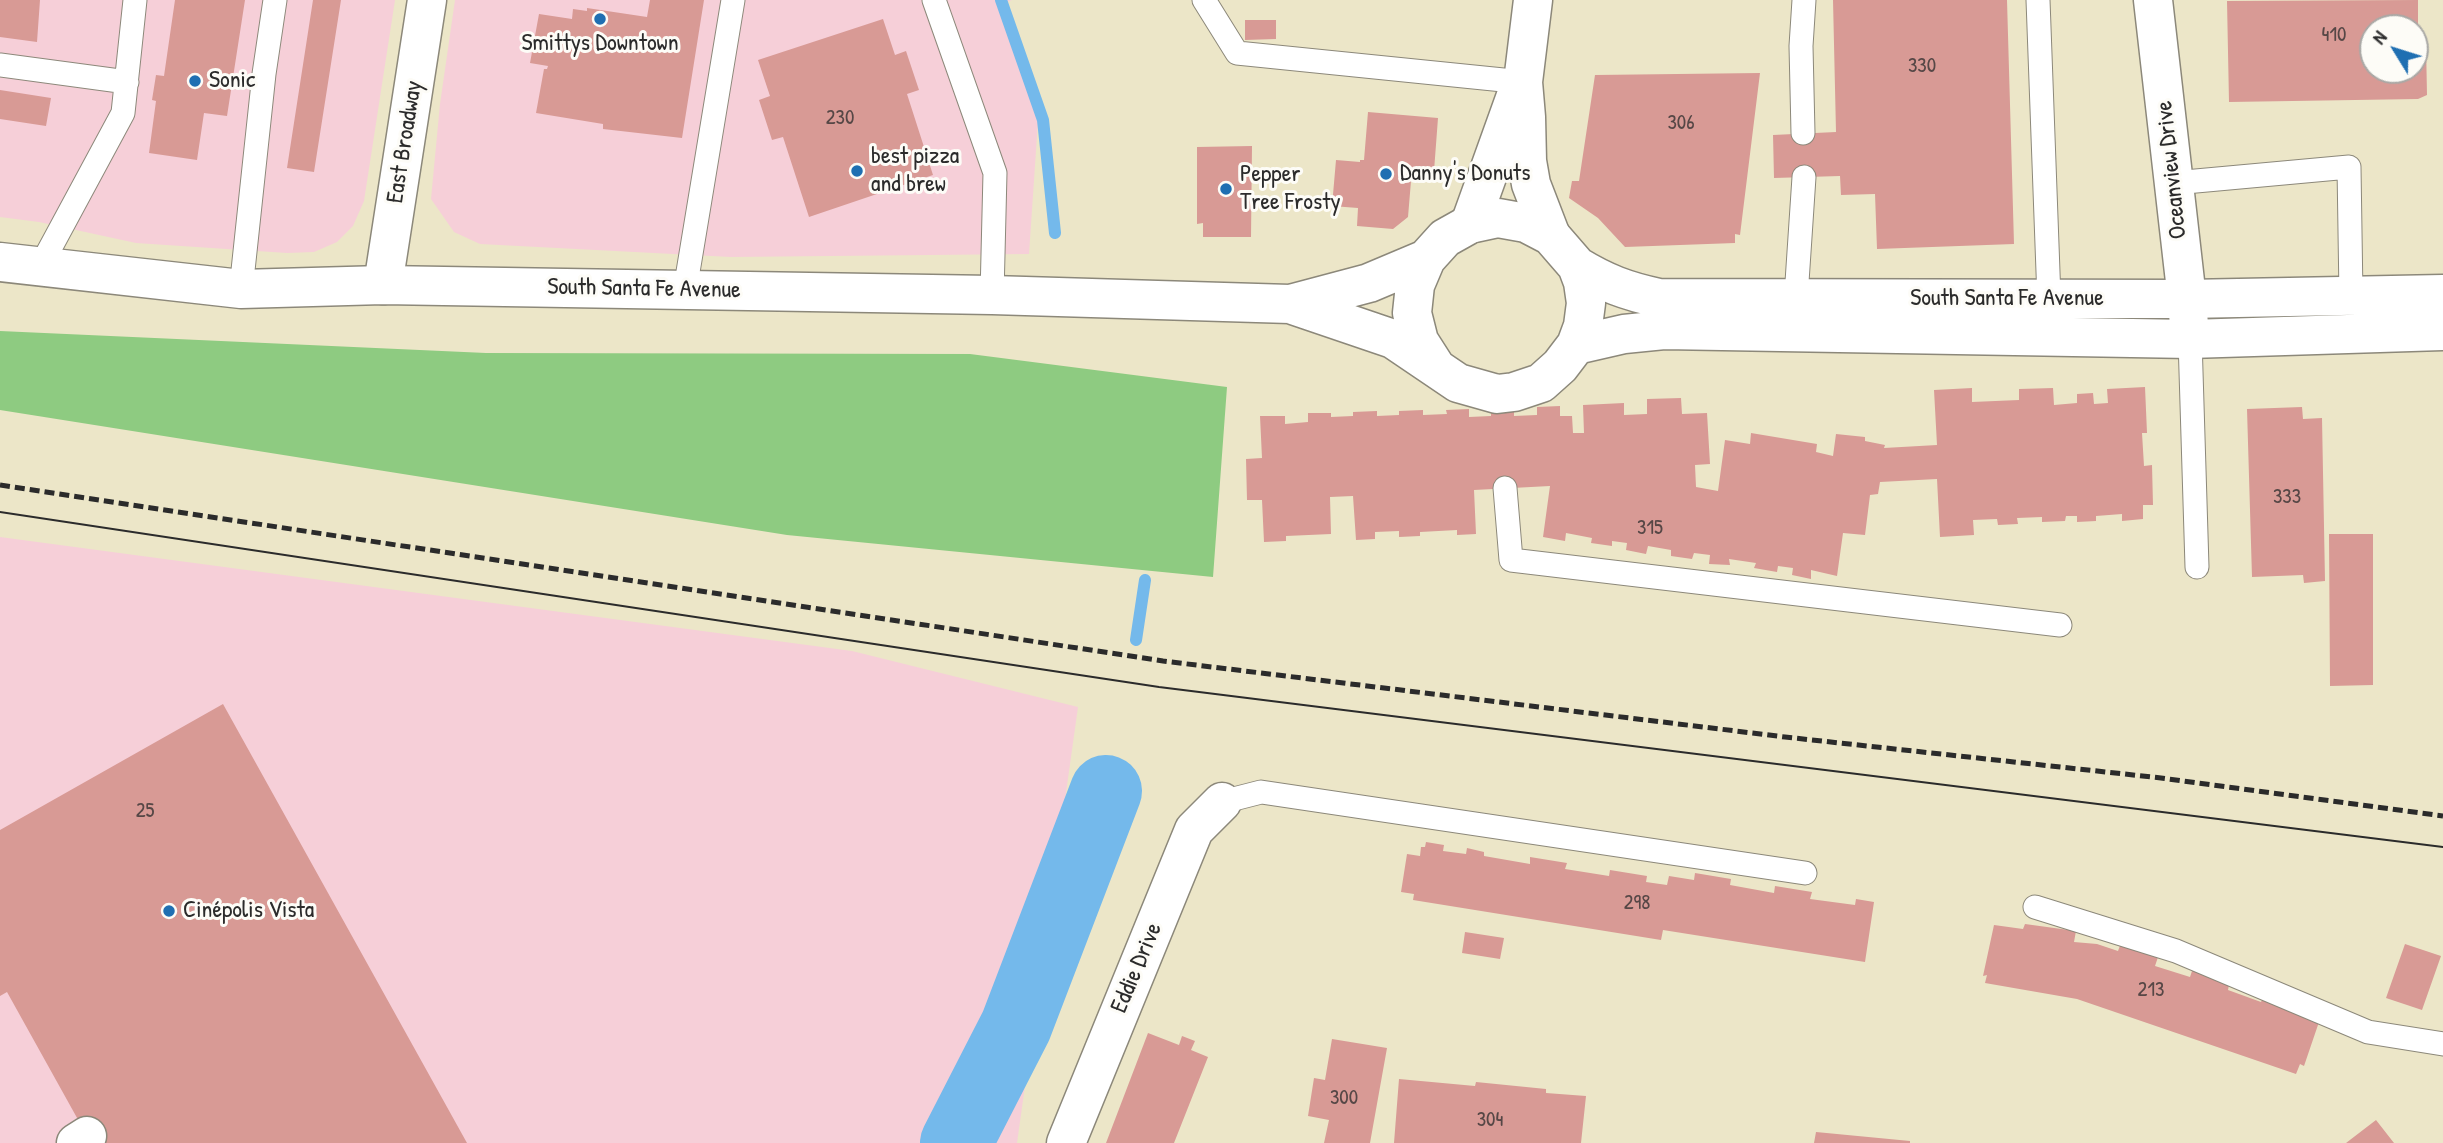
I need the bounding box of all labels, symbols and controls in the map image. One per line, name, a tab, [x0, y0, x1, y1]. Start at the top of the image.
marker: Smittys Downtown	[592, 11, 608, 27]
north arrow	[2359, 14, 2429, 84]
house number: 410	[2322, 22, 2346, 48]
text: N	[2366, 25, 2392, 49]
place label: Smittys Downtown	[521, 30, 679, 58]
house number: 330	[1908, 53, 1936, 79]
place label: Sonic	[209, 67, 255, 95]
marker: Sonic	[187, 73, 203, 89]
street label: East Broadway	[381, 79, 429, 205]
street label: Oceanview Drive	[2150, 99, 2194, 241]
house number: 230	[826, 105, 854, 131]
house number: 306	[1667, 110, 1695, 136]
place label: best pizza and brew	[871, 143, 959, 199]
place label: Danny's Donuts	[1400, 160, 1530, 188]
place label: Pepper Tree Frosty	[1240, 161, 1341, 217]
marker: best pizza and brew	[849, 163, 865, 179]
marker: Danny's Donuts	[1378, 166, 1394, 182]
marker: Pepper Tree Frosty	[1218, 181, 1234, 197]
street label: South Santa Fe Avenue	[547, 273, 741, 305]
street label: South Santa Fe Avenue	[1910, 285, 2104, 313]
house number: 333	[2273, 484, 2301, 510]
house number: 315	[1637, 515, 1663, 541]
house number: 25	[136, 798, 154, 824]
house number: 298	[1624, 890, 1650, 916]
place label: Cinépolis Vista	[183, 897, 314, 925]
marker: Cinépolis Vista	[161, 903, 177, 919]
street label: Eddie Drive	[1105, 919, 1169, 1017]
house number: 213	[2138, 977, 2164, 1003]
house number: 300	[1330, 1085, 1358, 1111]
house number: 304	[1477, 1107, 1503, 1133]

